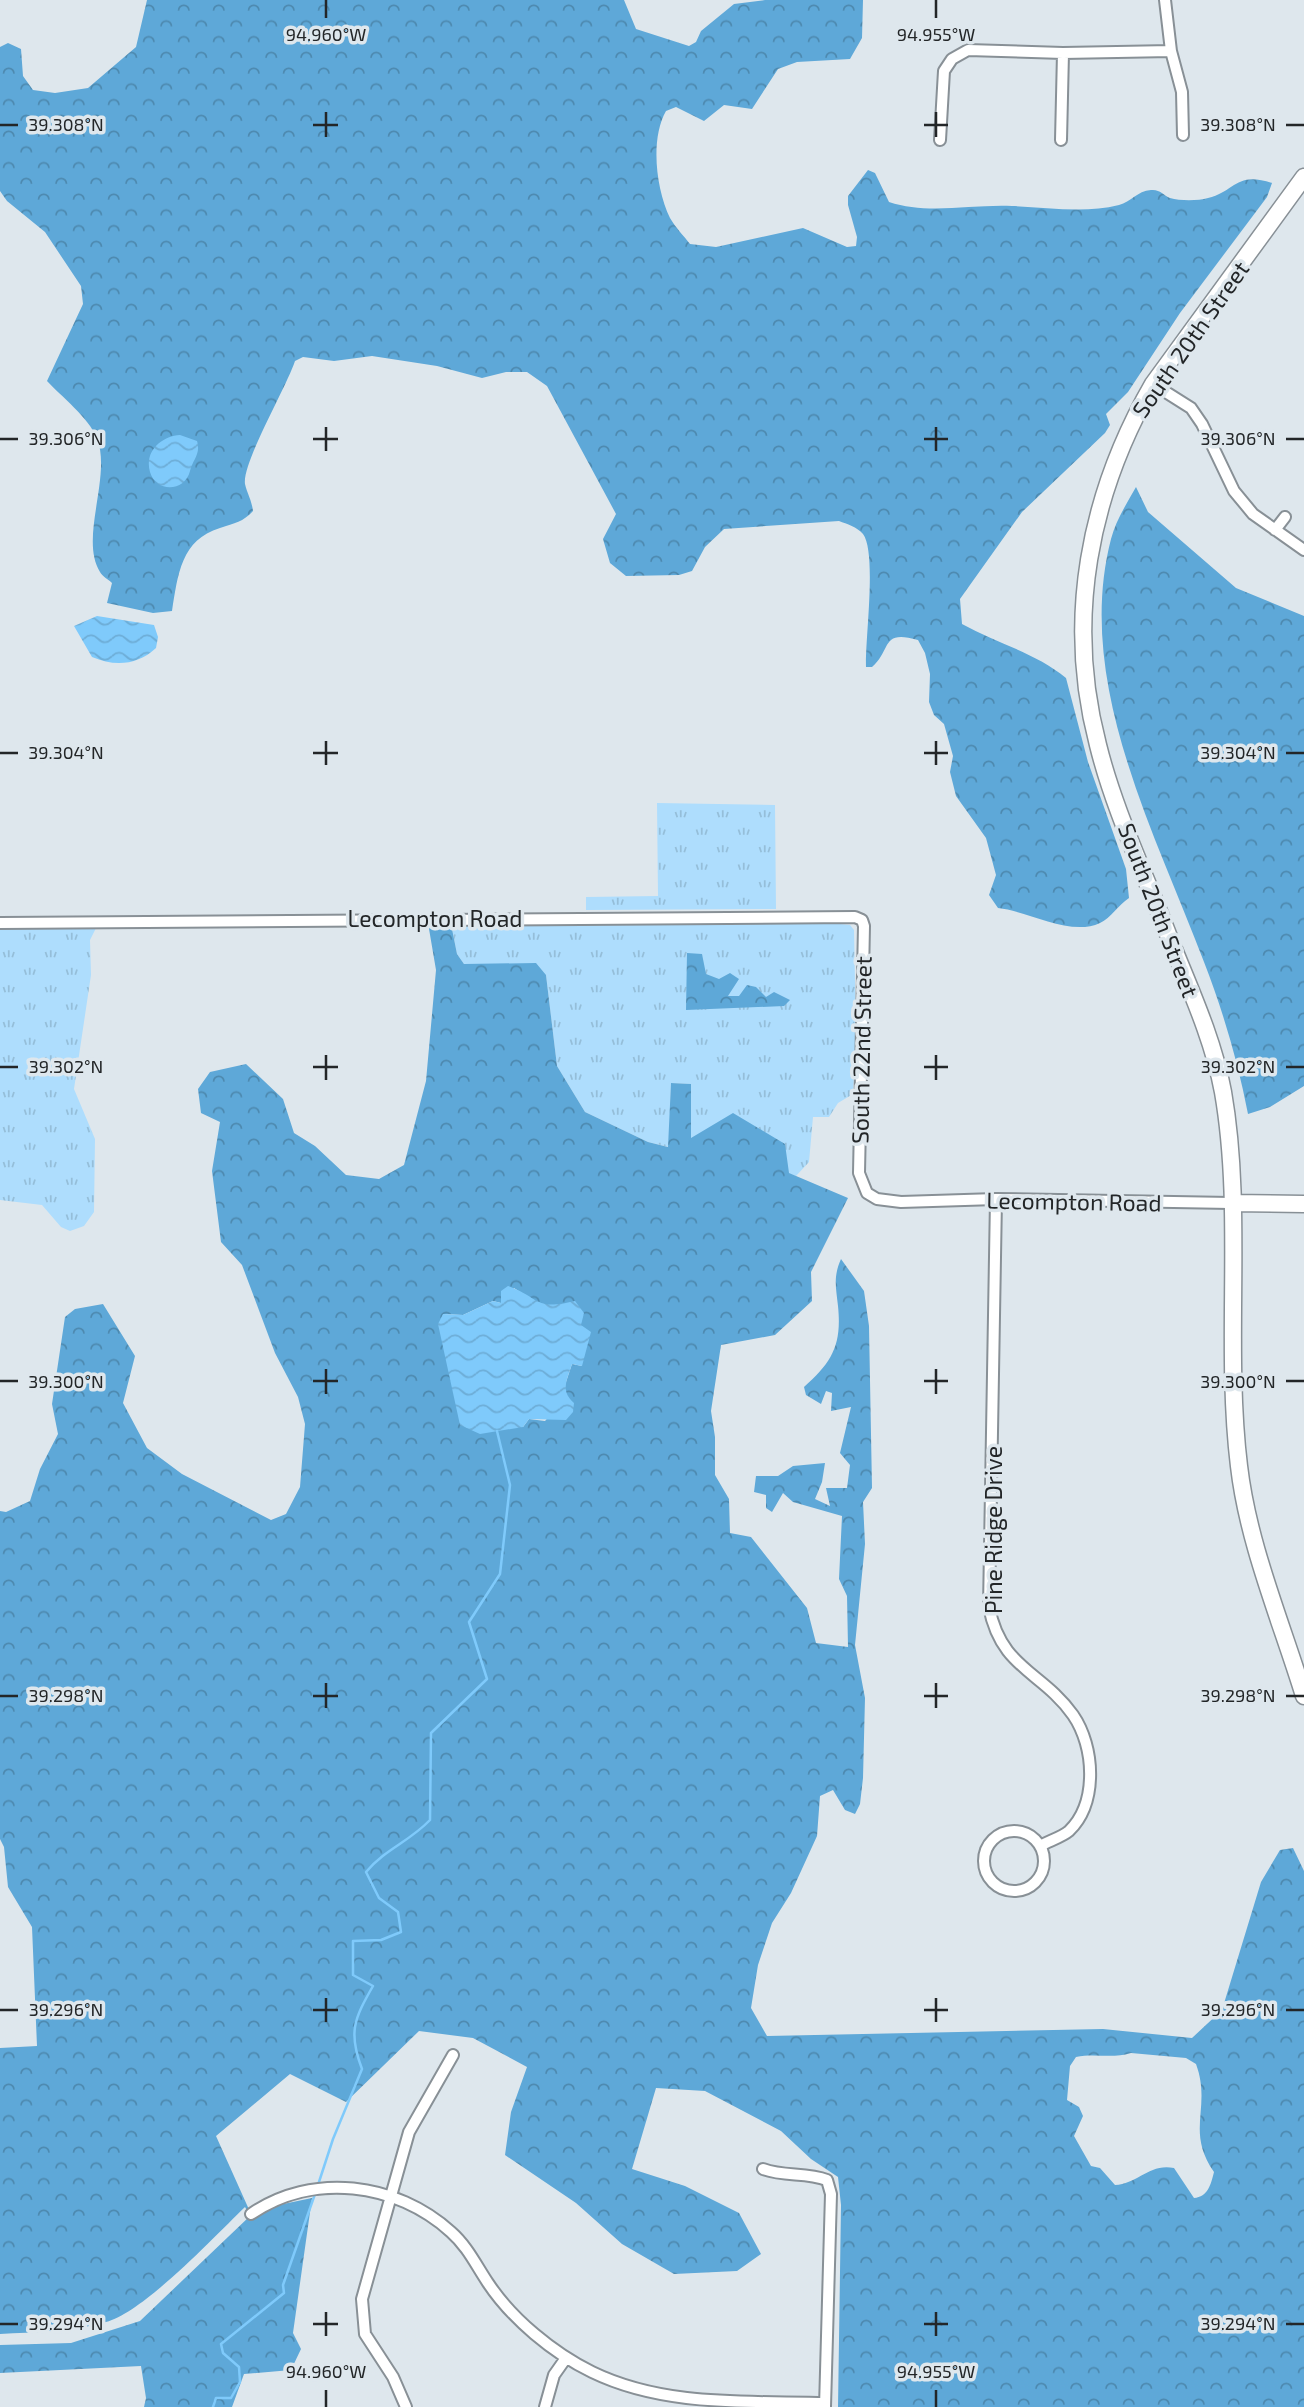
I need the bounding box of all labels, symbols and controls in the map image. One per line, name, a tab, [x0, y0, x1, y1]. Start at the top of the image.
text: 94.960°W	[286, 23, 366, 45]
text: 94.955°W	[897, 23, 975, 45]
text: 39.308°N	[28, 113, 104, 135]
text: 39.308°N	[1200, 113, 1276, 135]
street label: South 20th Street	[1126, 255, 1254, 423]
text: 39.306°N	[29, 427, 103, 449]
text: 39.306°N	[1201, 427, 1275, 449]
text: 39.304°N	[28, 741, 104, 763]
text: 39.304°N	[1200, 741, 1276, 763]
street label: South 20th Street	[1113, 819, 1205, 1001]
street label: Lecompton Road	[347, 904, 523, 932]
street label: South 22nd Street	[845, 956, 877, 1144]
text: 39.302°N	[29, 1055, 103, 1077]
text: 39.302°N	[1201, 1055, 1275, 1077]
street label: Lecompton Road	[986, 1185, 1162, 1217]
text: 39.300°N	[28, 1370, 104, 1392]
text: 39.300°N	[1200, 1370, 1276, 1392]
street label: Pine Ridge Drive	[979, 1446, 1007, 1614]
text: 39.298°N	[29, 1684, 104, 1706]
text: 39.298°N	[1201, 1684, 1276, 1706]
text: 39.296°N	[29, 1998, 103, 2020]
text: 39.296°N	[1201, 1998, 1275, 2020]
text: 39.294°N	[28, 2312, 104, 2334]
text: 39.294°N	[1200, 2312, 1276, 2334]
text: 94.960°W	[286, 2360, 366, 2382]
text: 94.955°W	[897, 2360, 975, 2382]

